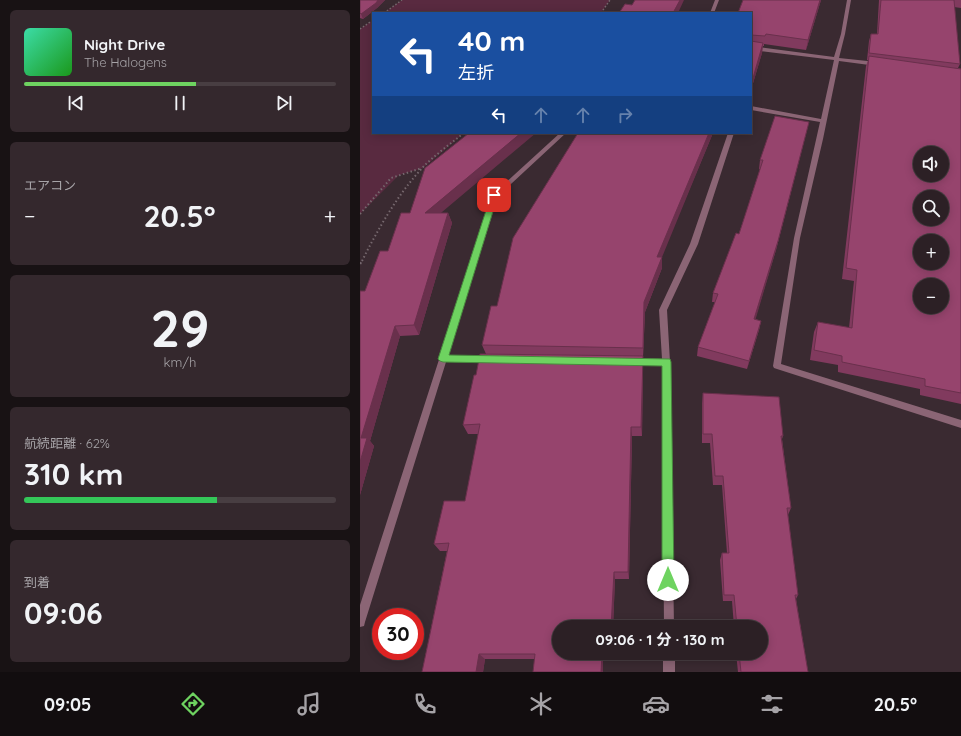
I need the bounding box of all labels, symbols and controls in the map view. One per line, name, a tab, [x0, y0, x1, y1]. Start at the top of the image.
text: 40 m	[458, 23, 525, 58]
icon: left	[392, 28, 444, 80]
text: Night Drive	[84, 35, 165, 54]
text: The Halogens	[84, 54, 167, 70]
text: 左折	[458, 61, 494, 84]
icon: previous	[65, 92, 87, 114]
icon: pause	[169, 92, 191, 114]
icon: next	[273, 92, 295, 114]
icon: left	[488, 104, 510, 126]
icon: ahead	[530, 104, 552, 126]
icon: ahead	[572, 104, 594, 126]
icon: right	[614, 104, 636, 126]
map controls	[913, 146, 949, 314]
button: sound	[913, 146, 949, 182]
text: エアコン	[24, 177, 76, 193]
pin	[477, 178, 511, 212]
icon: arrive	[483, 184, 505, 206]
button: search	[913, 190, 949, 226]
text: 20.5°	[144, 197, 216, 235]
text: −	[24, 202, 35, 230]
text: +	[324, 202, 336, 230]
button: +	[913, 234, 949, 270]
button: −	[913, 278, 949, 314]
text: 29	[150, 295, 210, 360]
text: km/h	[164, 354, 196, 370]
text: 航続距離 · 62%	[24, 435, 110, 451]
text: 310 km	[24, 455, 123, 493]
position arrow	[647, 559, 689, 601]
text: 到着	[24, 574, 50, 590]
text: 09:06	[24, 594, 103, 632]
speed limit sign: 30	[372, 608, 424, 660]
text: 09:06 · 1 分 · 130 m	[596, 630, 724, 649]
icon: directions	[179, 690, 207, 718]
icon: music	[295, 690, 323, 718]
icon: phone	[411, 690, 439, 718]
icon: climate	[527, 690, 555, 718]
icon: car	[642, 690, 670, 718]
icon: filters	[758, 690, 786, 718]
text: 09:05	[44, 693, 92, 716]
text: 20.5°	[874, 693, 917, 716]

